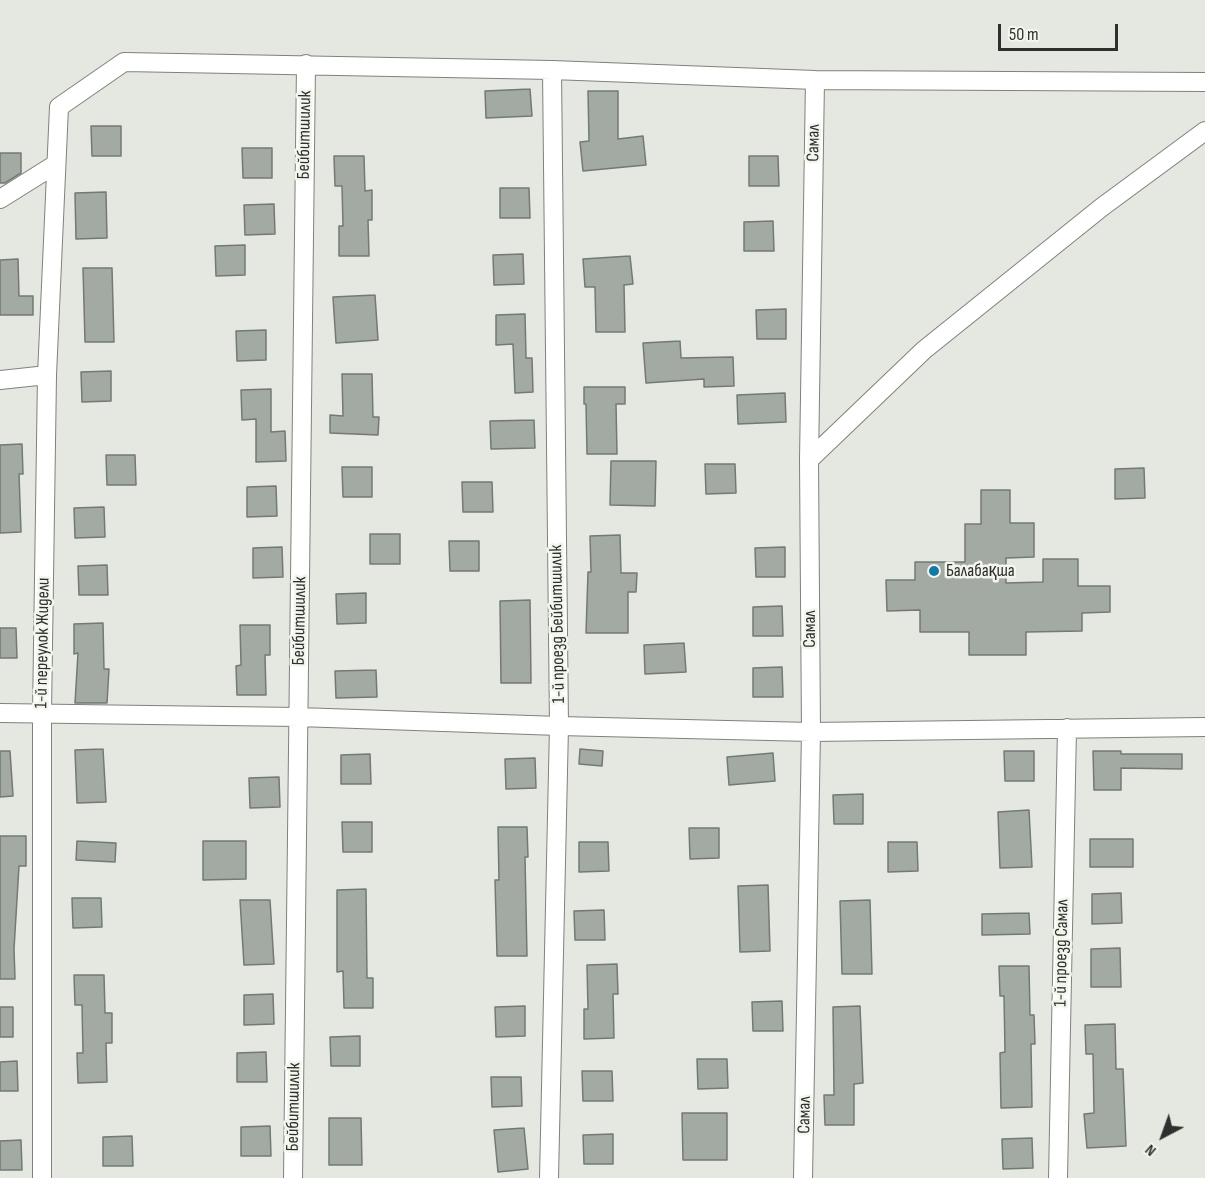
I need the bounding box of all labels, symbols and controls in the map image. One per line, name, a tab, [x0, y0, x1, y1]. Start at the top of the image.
scale bar	[1001, 12, 1121, 50]
text: 50 m	[1009, 24, 1039, 45]
street label: Бейбитшилик	[293, 90, 317, 180]
street label: Самал	[803, 124, 825, 162]
street label: 1-й проезд Бейбитшилик	[546, 544, 570, 704]
place label: Балабақша	[946, 560, 1015, 582]
marker: Балабақша	[927, 564, 941, 578]
street label: Бейбитшилик	[288, 576, 312, 666]
street label: 1-й переулок Жидели	[31, 577, 55, 709]
street label: Самал	[799, 610, 821, 648]
street label: 1-й проезд Самал	[1050, 899, 1074, 1007]
street label: Бейбитшилик	[282, 1062, 306, 1152]
street label: Самал	[794, 1096, 816, 1134]
north arrow	[1133, 1106, 1193, 1166]
text: N	[1141, 1140, 1160, 1160]

